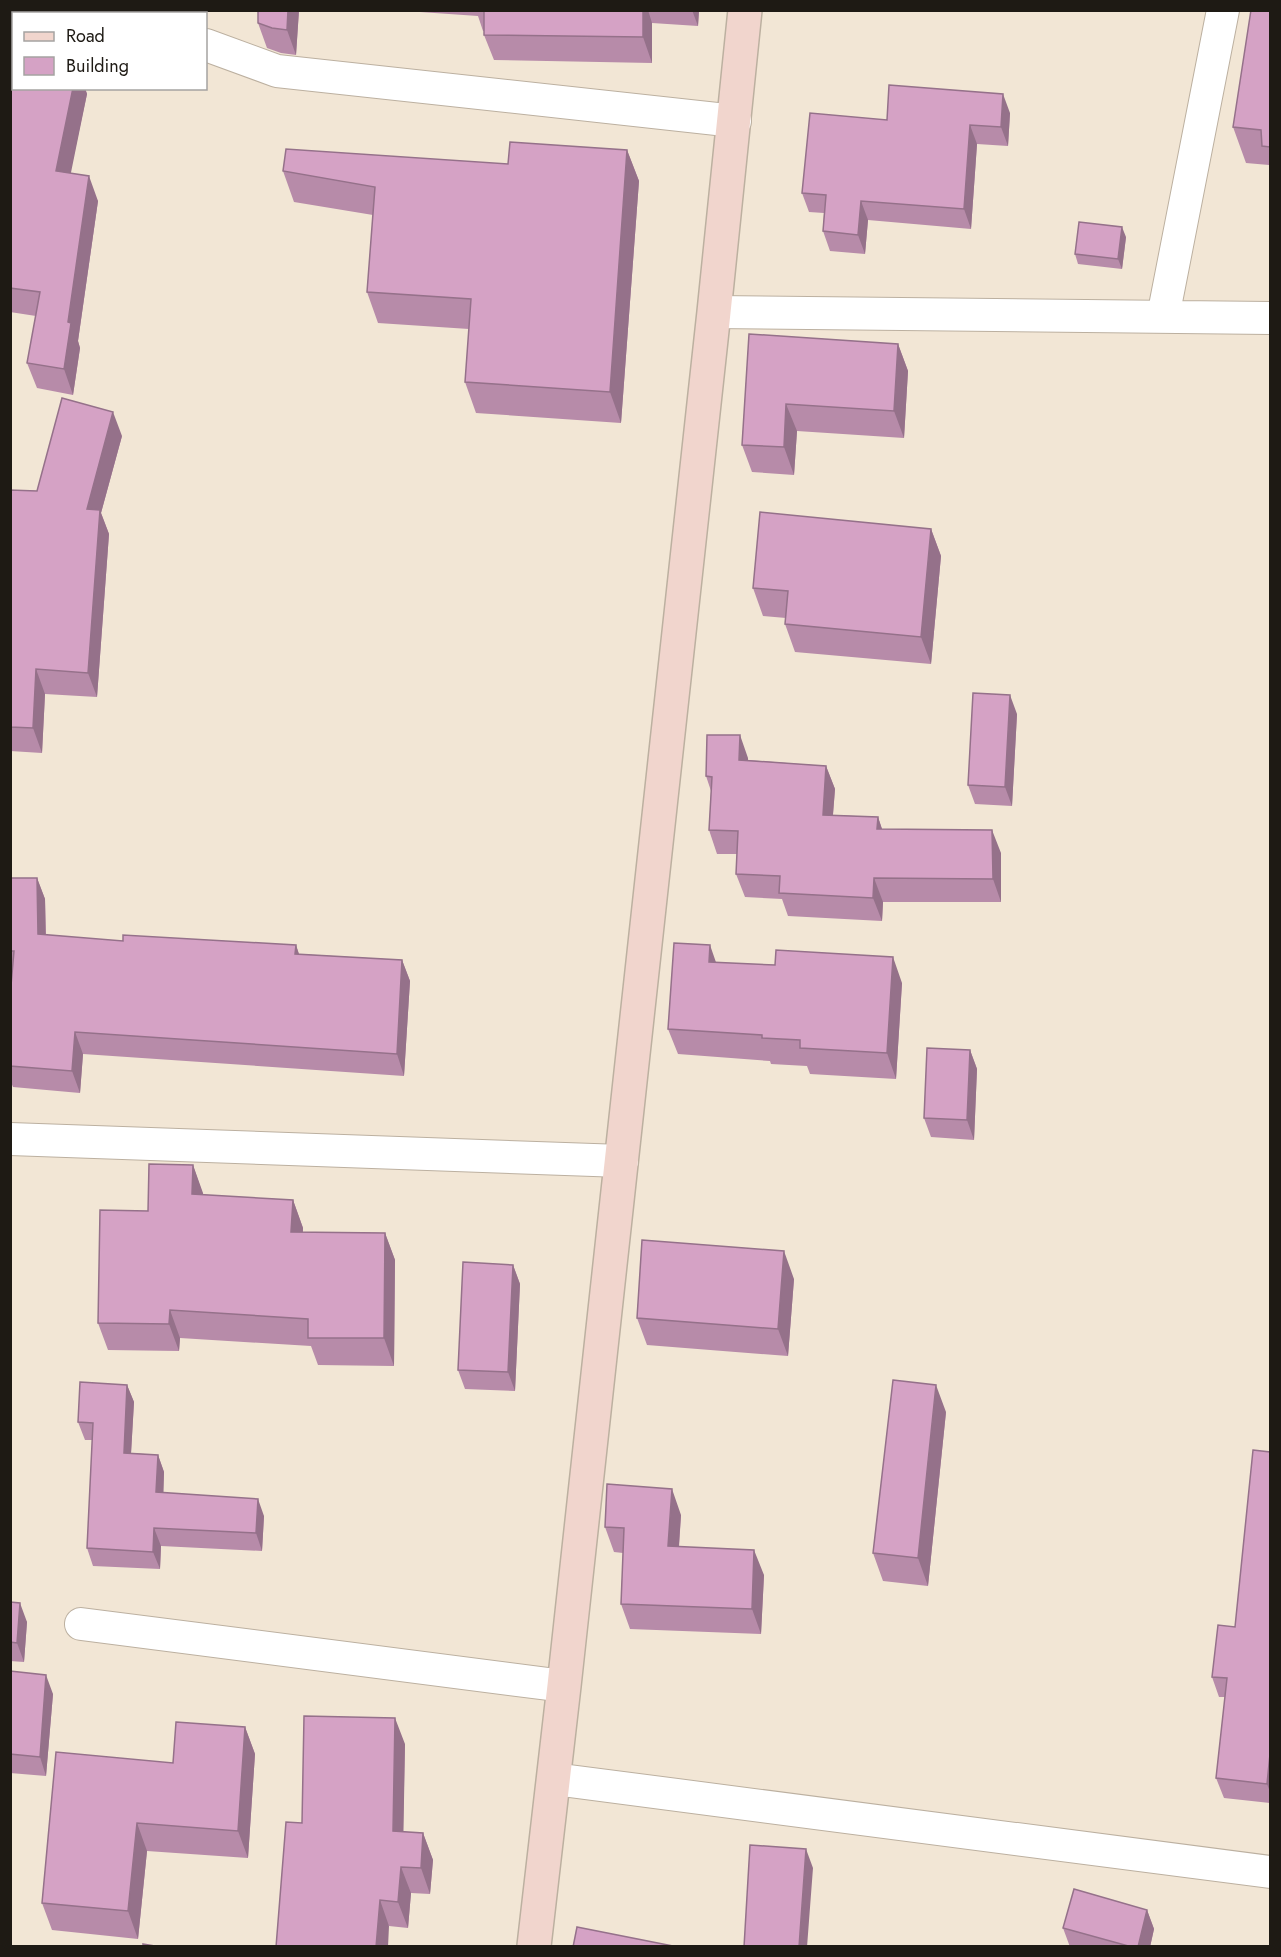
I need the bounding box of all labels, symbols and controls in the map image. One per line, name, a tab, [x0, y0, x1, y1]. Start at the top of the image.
legend	[12, 12, 207, 90]
text: Road	[66, 23, 105, 49]
text: Building	[66, 53, 129, 79]

